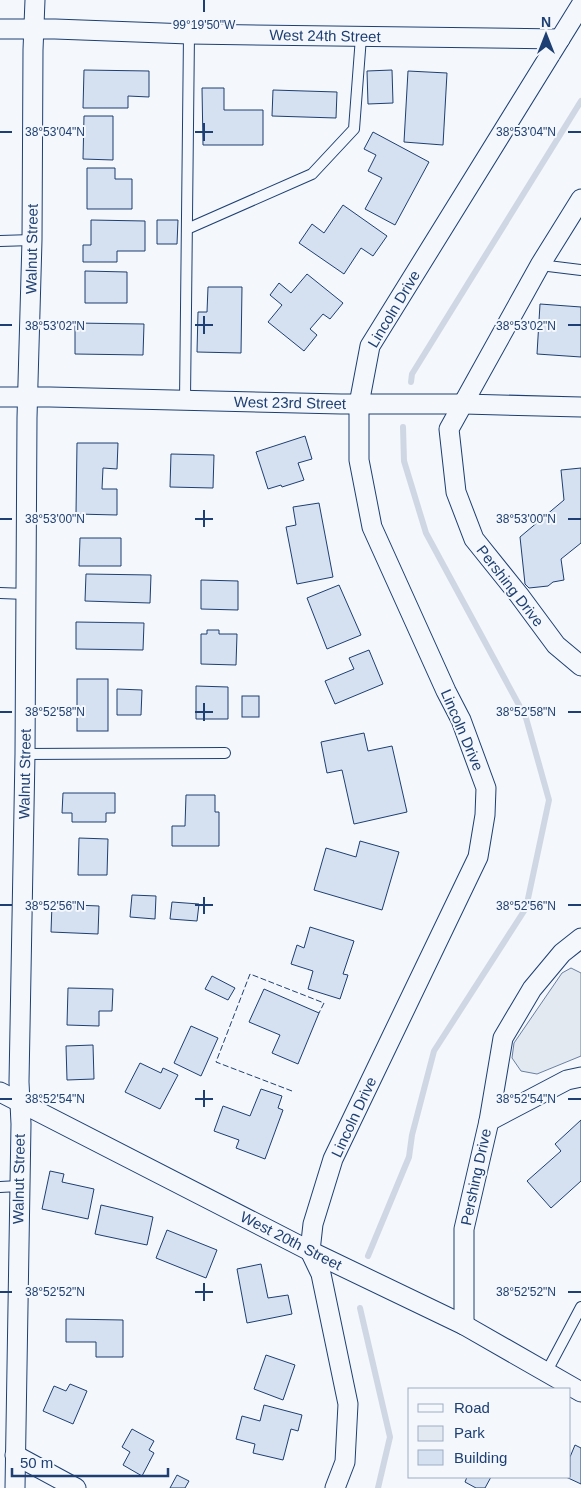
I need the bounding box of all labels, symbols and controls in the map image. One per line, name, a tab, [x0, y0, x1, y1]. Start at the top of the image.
north arrow	[521, 10, 571, 60]
text: N	[541, 14, 551, 30]
text: 99°19'50"W	[173, 18, 236, 32]
street label: West 24th Street	[269, 26, 382, 45]
text: 38°53'04"N	[25, 125, 85, 139]
text: 38°53'04"N	[496, 125, 556, 139]
street label: Walnut Street	[22, 203, 41, 294]
street label: Lincoln Drive	[364, 267, 423, 350]
text: 38°53'02"N	[25, 319, 85, 333]
text: 38°53'02"N	[496, 319, 556, 333]
street label: West 23rd Street	[234, 393, 347, 412]
text: 38°53'00"N	[25, 512, 85, 526]
text: 38°53'00"N	[496, 512, 556, 526]
street label: Pershing Drive	[473, 542, 547, 630]
street label: Lincoln Drive	[438, 687, 487, 773]
text: 38°52'58"N	[25, 705, 85, 719]
text: 38°52'58"N	[496, 705, 556, 719]
street label: Walnut Street	[15, 728, 34, 819]
text: 38°52'56"N	[25, 899, 85, 913]
text: 38°52'56"N	[496, 899, 556, 913]
street label: Lincoln Drive	[328, 1074, 380, 1160]
text: 38°52'54"N	[25, 1092, 85, 1106]
text: 38°52'54"N	[496, 1092, 556, 1106]
street label: Pershing Drive	[457, 1127, 494, 1227]
street label: Walnut Street	[9, 1133, 28, 1224]
street label: West 20th Street	[238, 1208, 345, 1274]
text: 38°52'52"N	[25, 1285, 85, 1299]
text: 38°52'52"N	[496, 1285, 556, 1299]
legend	[408, 1388, 571, 1478]
text: Road	[454, 1399, 490, 1416]
text: Park	[454, 1424, 485, 1441]
scale bar	[12, 1446, 169, 1478]
text: Building	[454, 1449, 507, 1466]
text: 50 m	[20, 1454, 53, 1471]

